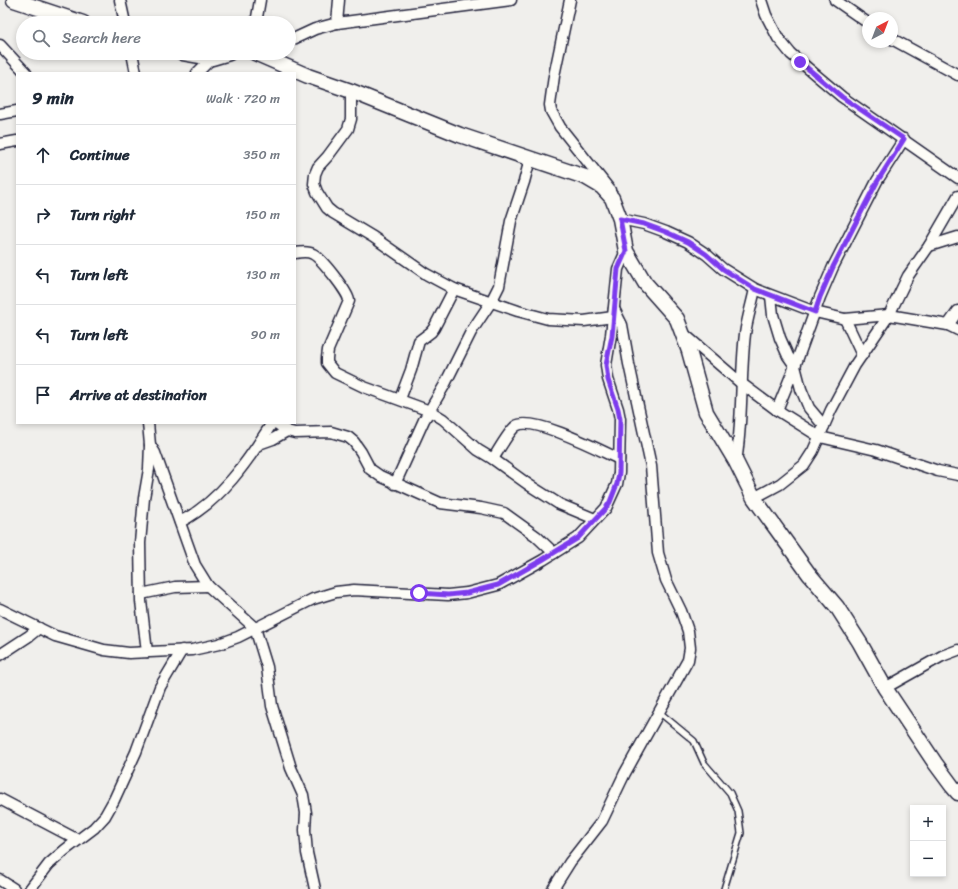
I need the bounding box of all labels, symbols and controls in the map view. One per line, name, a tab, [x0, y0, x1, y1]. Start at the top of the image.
north arrow	[862, 12, 898, 48]
search box	[16, 16, 296, 60]
text: Search here	[62, 25, 141, 51]
icon: search	[30, 27, 52, 49]
route end	[791, 53, 809, 71]
text: 9 min	[32, 83, 74, 113]
text: Walk · 720 m	[206, 87, 280, 110]
text: Continue	[70, 142, 130, 168]
text: 350 m	[243, 143, 280, 166]
icon: ahead	[32, 144, 54, 166]
text: Turn right	[70, 202, 135, 228]
text: 150 m	[245, 203, 280, 226]
icon: right	[32, 204, 54, 226]
text: Turn left	[70, 262, 128, 288]
text: 130 m	[246, 263, 280, 286]
icon: left	[32, 264, 54, 286]
text: Turn left	[70, 322, 128, 348]
text: 90 m	[250, 323, 280, 346]
icon: left	[32, 324, 54, 346]
text: Arrive at destination	[70, 382, 207, 408]
icon: arrive	[32, 384, 54, 406]
route start	[410, 584, 428, 602]
map controls	[910, 805, 946, 877]
button: +	[910, 805, 946, 841]
button: −	[910, 841, 946, 877]

